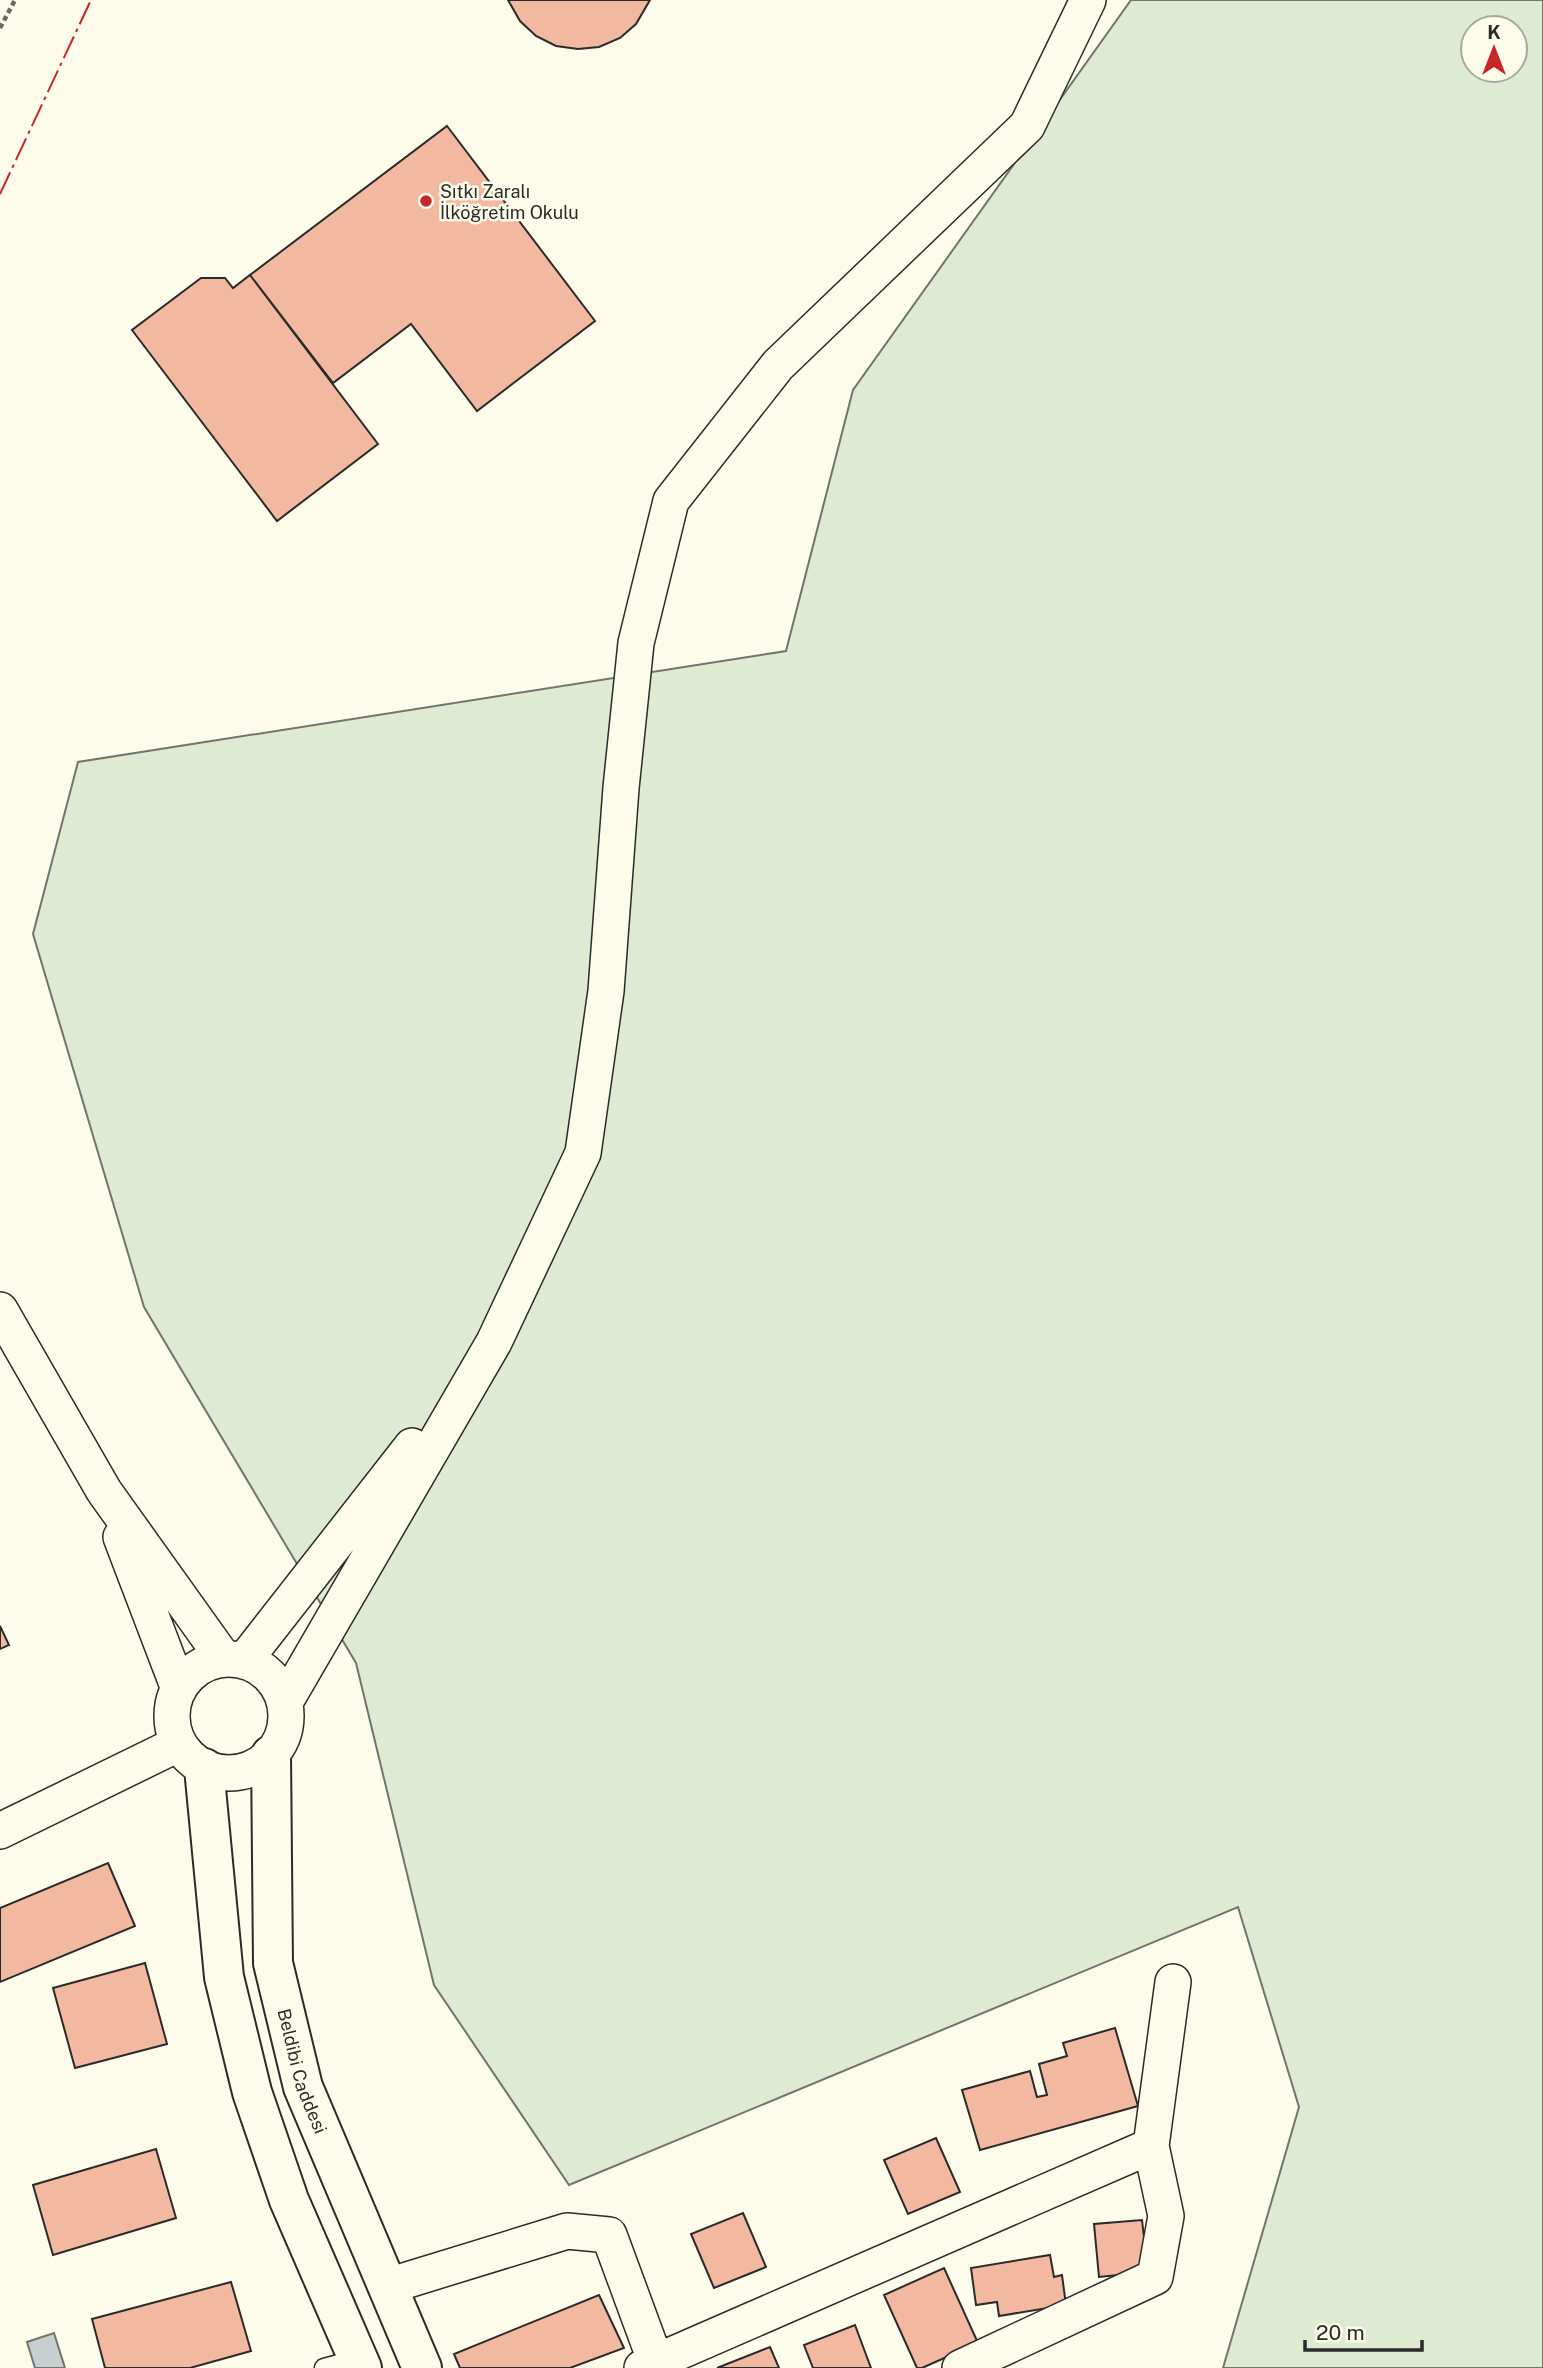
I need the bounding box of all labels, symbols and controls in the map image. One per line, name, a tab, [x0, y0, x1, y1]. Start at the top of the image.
north arrow	[1459, 14, 1529, 84]
text: K	[1487, 21, 1501, 43]
place label: Sıtkı Zaralı İlköğretim Okulu	[440, 181, 579, 223]
marker: Sıtkı Zaralı İlköğretim Okulu	[418, 193, 434, 209]
street label: Beldibi Caddesi	[274, 2006, 332, 2137]
scale bar	[1305, 2308, 1422, 2352]
text: 20 m	[1316, 2320, 1365, 2345]

